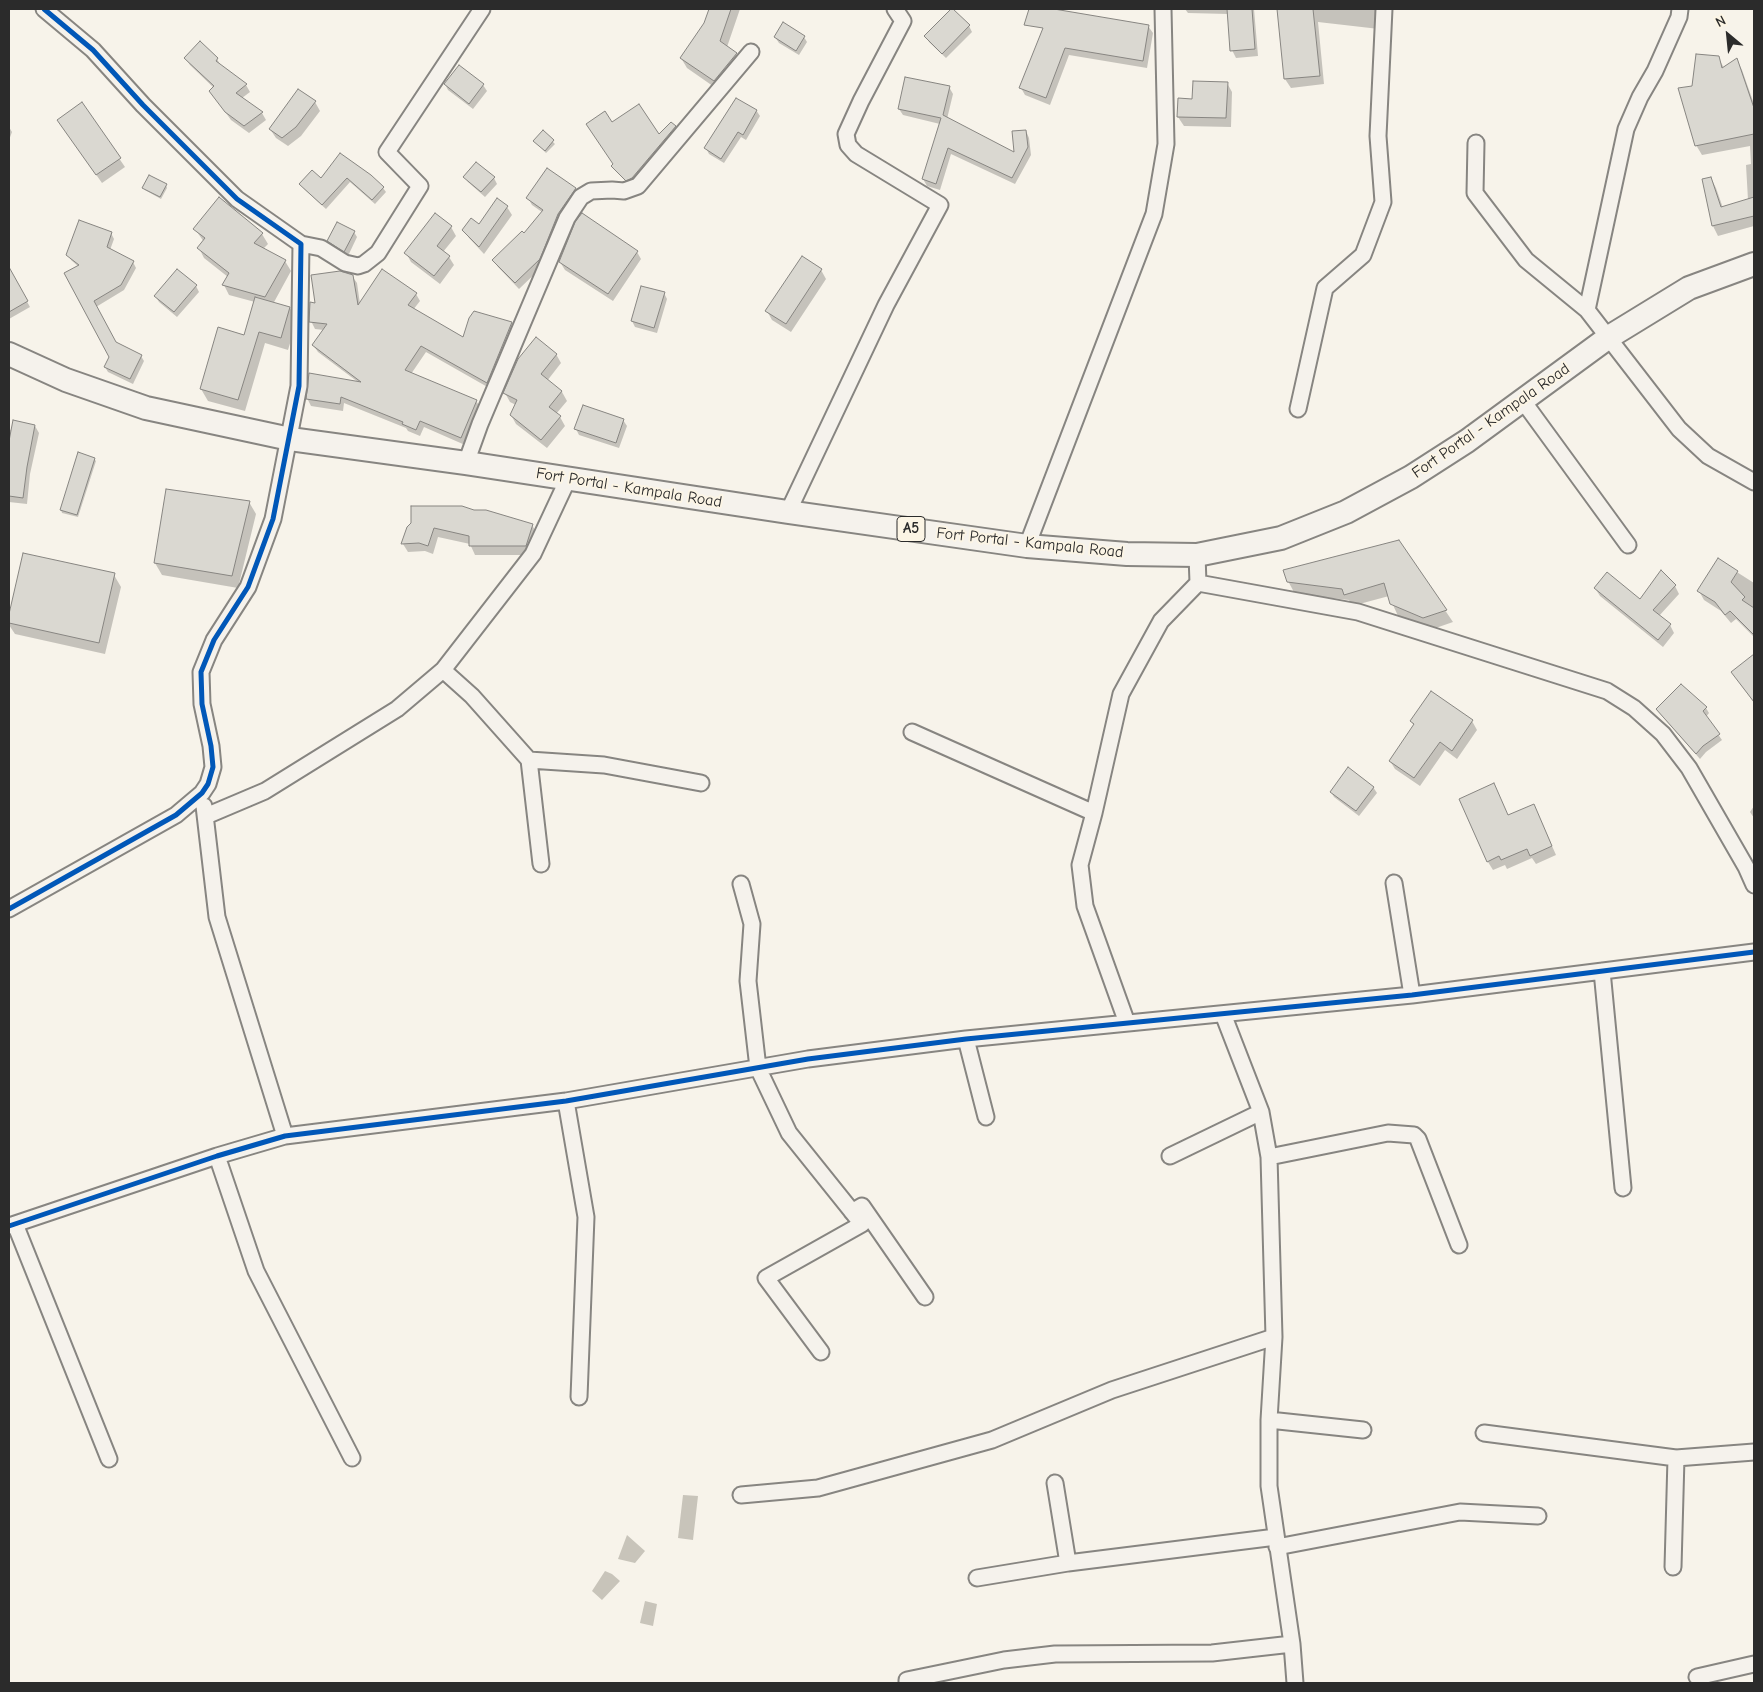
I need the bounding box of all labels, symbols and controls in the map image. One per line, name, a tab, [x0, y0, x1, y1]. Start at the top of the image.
north arrow	[1703, 10, 1753, 60]
text: N	[1713, 12, 1729, 31]
street label: Fort Portal - Kampala Road	[1408, 359, 1574, 483]
street label: Fort Portal - Kampala Road	[535, 464, 723, 512]
road number: A5	[897, 516, 925, 542]
street label: Fort Portal - Kampala Road	[936, 524, 1124, 562]

